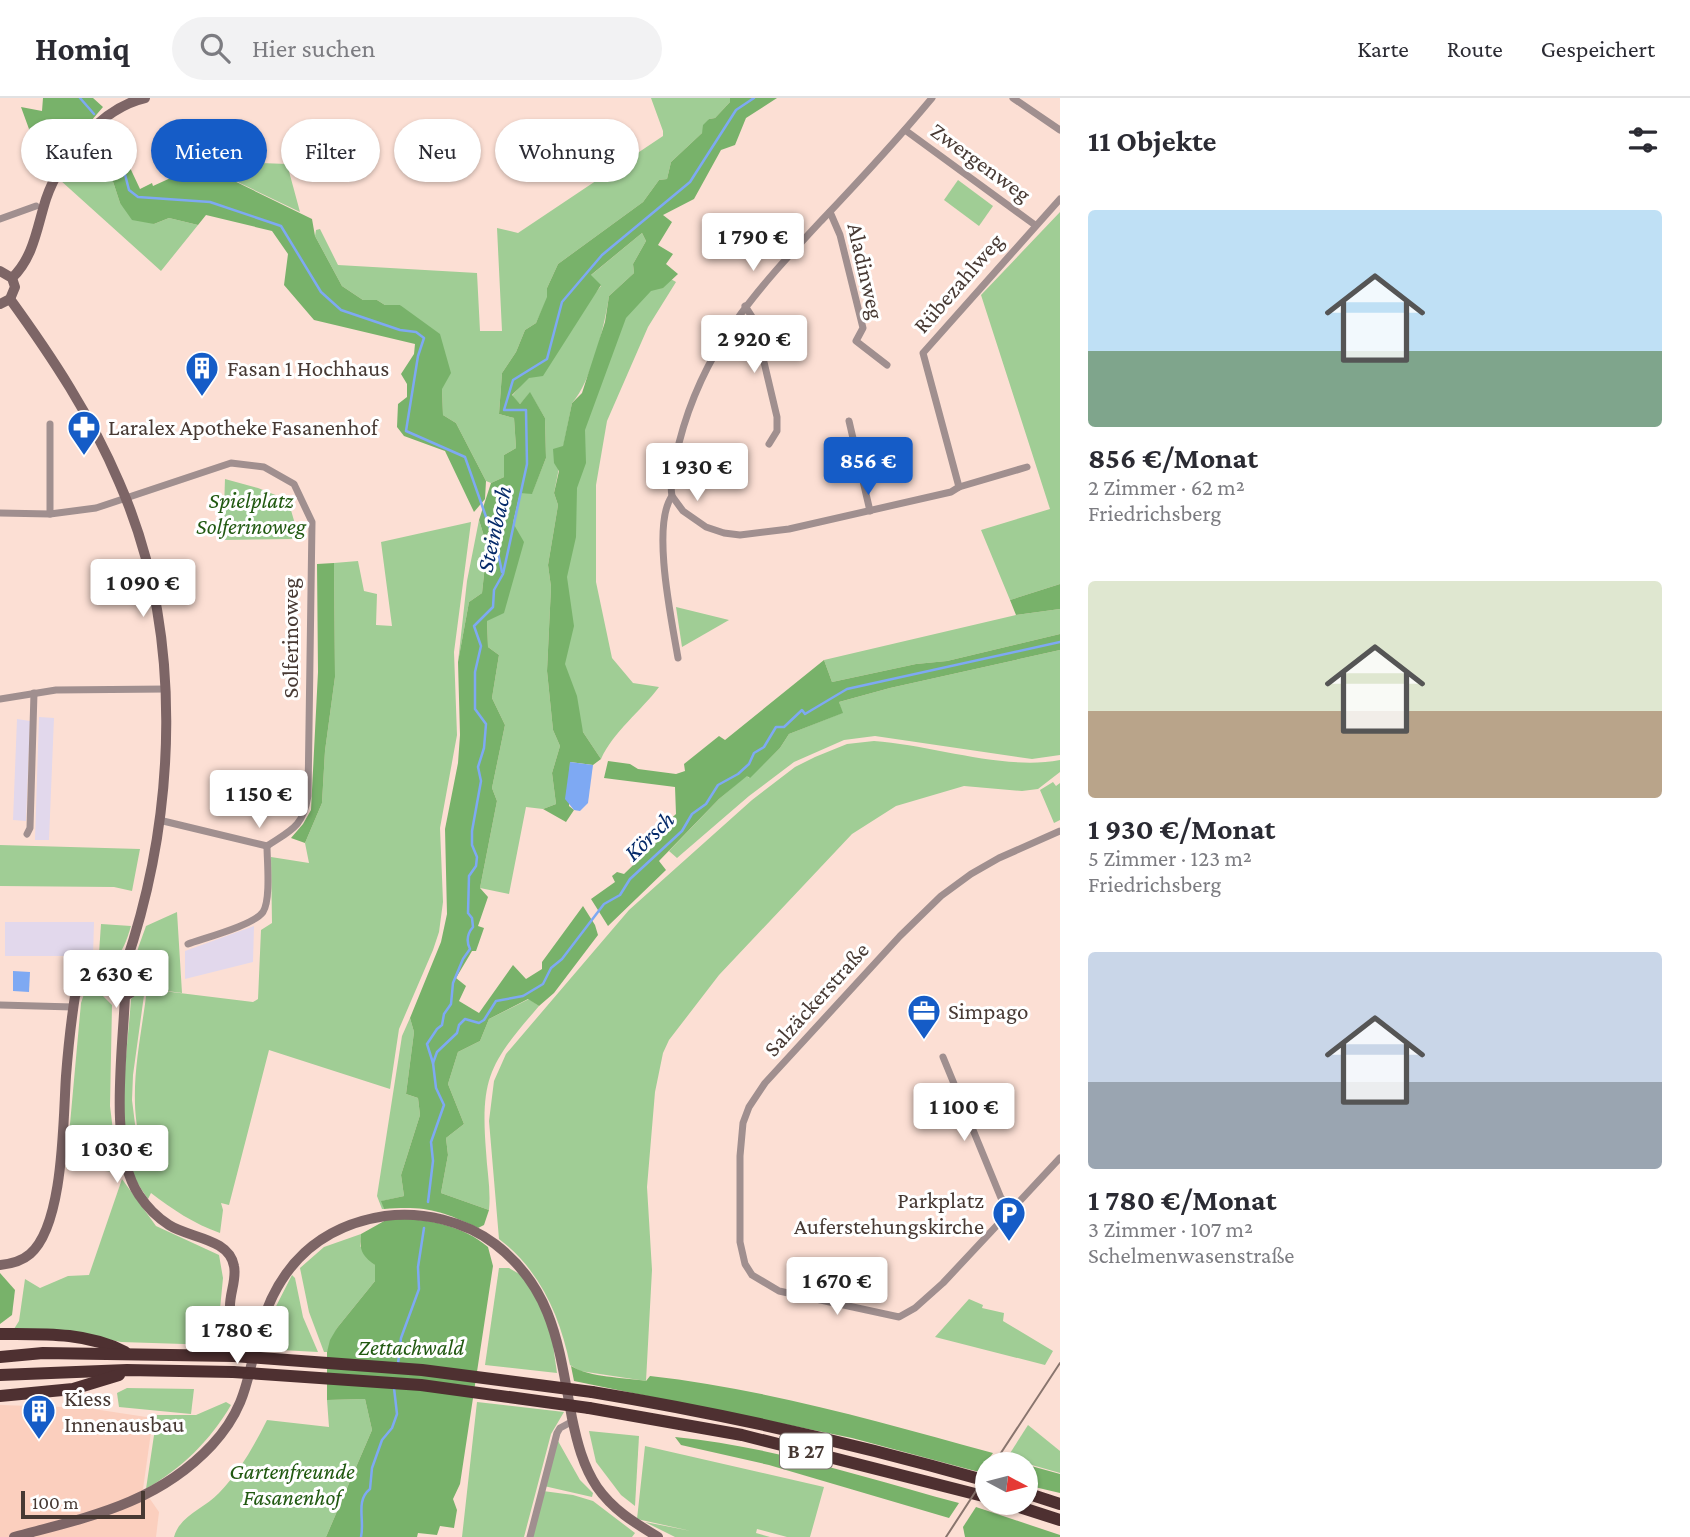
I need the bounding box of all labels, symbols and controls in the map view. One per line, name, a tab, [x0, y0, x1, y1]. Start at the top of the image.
search box	[172, 17, 662, 80]
icon: search	[196, 29, 234, 67]
text: Homiq	[35, 30, 130, 67]
text: Hier suchen	[252, 34, 375, 63]
text: Karte	[1357, 35, 1409, 62]
text: Route	[1447, 35, 1503, 62]
text: Gespeichert	[1541, 35, 1655, 62]
street label: Zwergenweg	[926, 117, 1036, 207]
chip: Kaufen	[21, 119, 137, 182]
chip: Mieten	[151, 119, 267, 182]
chip: Filter	[281, 119, 380, 182]
chip: Neu	[394, 119, 481, 182]
chip: Wohnung	[495, 119, 639, 182]
icon: filters	[1624, 121, 1662, 159]
text: 11 Objekte	[1088, 124, 1216, 157]
pin: 1 790 €	[688, 214, 818, 273]
street label: Aladinweg	[842, 220, 890, 322]
text: 1 790 €	[718, 223, 788, 249]
street label: Rübezahlweg	[908, 228, 1008, 338]
icon: home	[1312, 255, 1438, 381]
pin: 2 920 €	[689, 316, 819, 375]
text: 2 920 €	[717, 325, 791, 351]
building icon: Fasan 1 Hochhaus	[183, 349, 221, 398]
place label: Fasan 1 Hochhaus	[227, 355, 389, 381]
pharmacy icon: Laralex Apotheke Fasanenhof	[65, 408, 103, 457]
place label: Laralex Apotheke Fasanenhof	[108, 414, 379, 440]
pin: 856 €	[819, 438, 917, 497]
text: 856 €/Monat	[1088, 441, 1258, 474]
pin: 1 930 €	[632, 444, 762, 503]
text: 856 €	[840, 447, 896, 473]
text: 1 930 €	[662, 453, 732, 479]
text: 2 Zimmer · 62 m²	[1088, 474, 1245, 500]
water label: Steinbach	[470, 483, 517, 575]
park label: Spielplatz Solferinoweg	[196, 487, 307, 539]
text: Friedrichsberg	[1088, 500, 1221, 526]
pin: 1 090 €	[78, 560, 208, 619]
text: 1 090 €	[106, 569, 180, 595]
street label: Solferinoweg	[277, 578, 303, 698]
icon: home	[1312, 626, 1438, 752]
pin: 1 150 €	[194, 770, 324, 830]
text: 1 150 €	[226, 780, 292, 806]
water label: Körsch	[618, 805, 679, 866]
text: 1 930 €/Monat	[1088, 812, 1275, 845]
text: 5 Zimmer · 123 m²	[1088, 845, 1252, 871]
text: Friedrichsberg	[1088, 871, 1221, 897]
street label: Salzäckerstraße	[758, 937, 874, 1061]
pin: 2 630 €	[51, 950, 181, 1010]
text: 2 630 €	[79, 960, 153, 986]
office icon: Simpago	[905, 992, 943, 1041]
icon: home	[1312, 997, 1438, 1123]
place label: Simpago	[948, 998, 1028, 1024]
pin: 1 100 €	[899, 1084, 1029, 1143]
text: 1 100 €	[929, 1093, 999, 1119]
pin: 1 030 €	[52, 1126, 182, 1185]
text: 1 030 €	[81, 1135, 153, 1161]
text: 1 780 €/Monat	[1088, 1183, 1277, 1216]
place label: Parkplatz Auferstehungskirche	[794, 1187, 984, 1239]
parking icon: Parkplatz Auferstehungskirche	[990, 1194, 1028, 1243]
text: 3 Zimmer · 107 m²	[1088, 1216, 1253, 1242]
text: Schelmenwasenstraße	[1088, 1242, 1294, 1268]
pin: 1 670 €	[772, 1258, 902, 1317]
text: 1 670 €	[803, 1267, 871, 1293]
pin: 1 780 €	[172, 1306, 302, 1366]
text: 1 780 €	[202, 1316, 272, 1342]
park label: Zettachwald	[358, 1334, 465, 1360]
place label: Kiess Innenausbau	[64, 1385, 185, 1437]
building icon: Kiess Innenausbau	[20, 1392, 58, 1441]
road number: B 27	[780, 1434, 832, 1468]
north arrow	[975, 1452, 1038, 1516]
map controls	[975, 1452, 1038, 1515]
park label: Gartenfreunde Fasanenhof	[229, 1458, 355, 1510]
scale bar	[21, 1488, 145, 1520]
text: 100 m	[32, 1492, 79, 1513]

